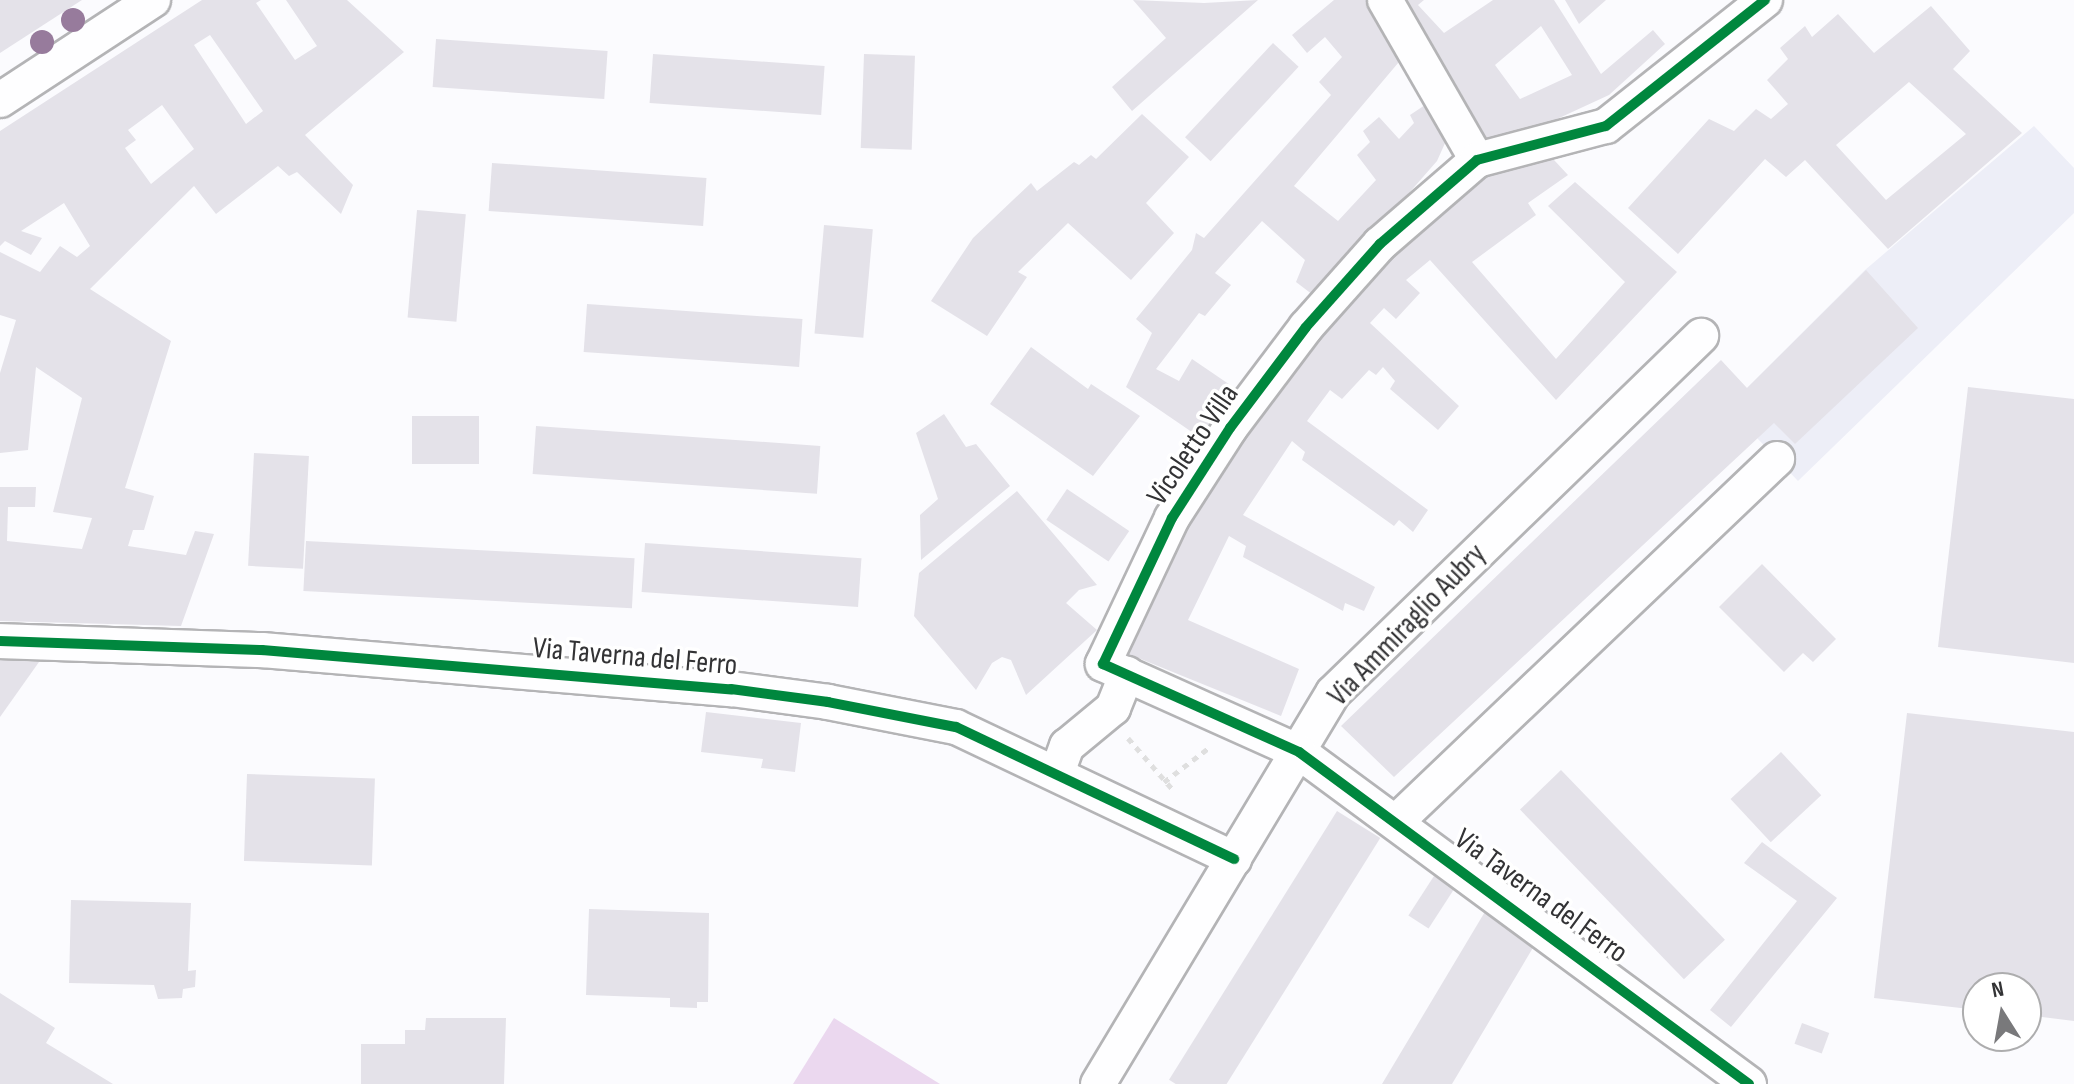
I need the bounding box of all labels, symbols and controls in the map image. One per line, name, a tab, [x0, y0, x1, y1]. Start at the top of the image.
street label: Vicoletto Villa	[1139, 378, 1247, 512]
street label: Via Ammiraglio Aubry	[1320, 536, 1494, 714]
street label: Via Taverna del Ferro	[531, 630, 739, 684]
street label: Via Taverna del Ferro	[1447, 821, 1635, 971]
north arrow	[1962, 972, 2042, 1052]
text: N	[1989, 976, 2006, 1004]

